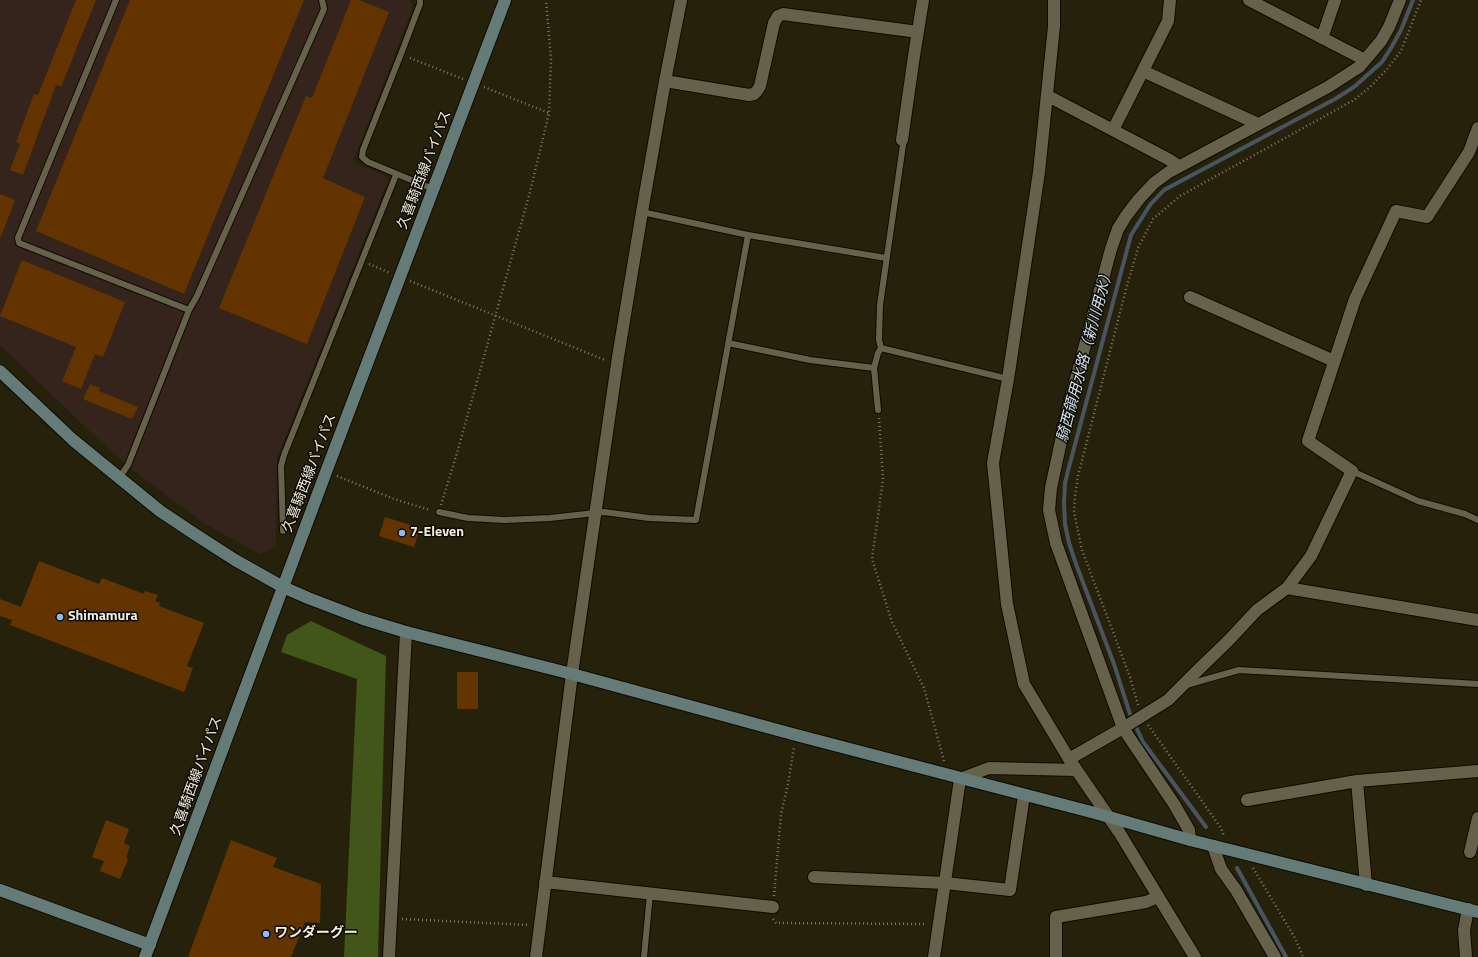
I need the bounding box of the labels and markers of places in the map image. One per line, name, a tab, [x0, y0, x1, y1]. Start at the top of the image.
place label: 7-Eleven	[410, 525, 464, 541]
marker: 7-Eleven	[397, 528, 407, 538]
place label: Shimamura	[68, 609, 138, 625]
marker: Shimamura	[55, 612, 65, 622]
place label: ワンダーグー	[274, 926, 358, 942]
marker: ワンダーグー	[261, 929, 271, 939]

